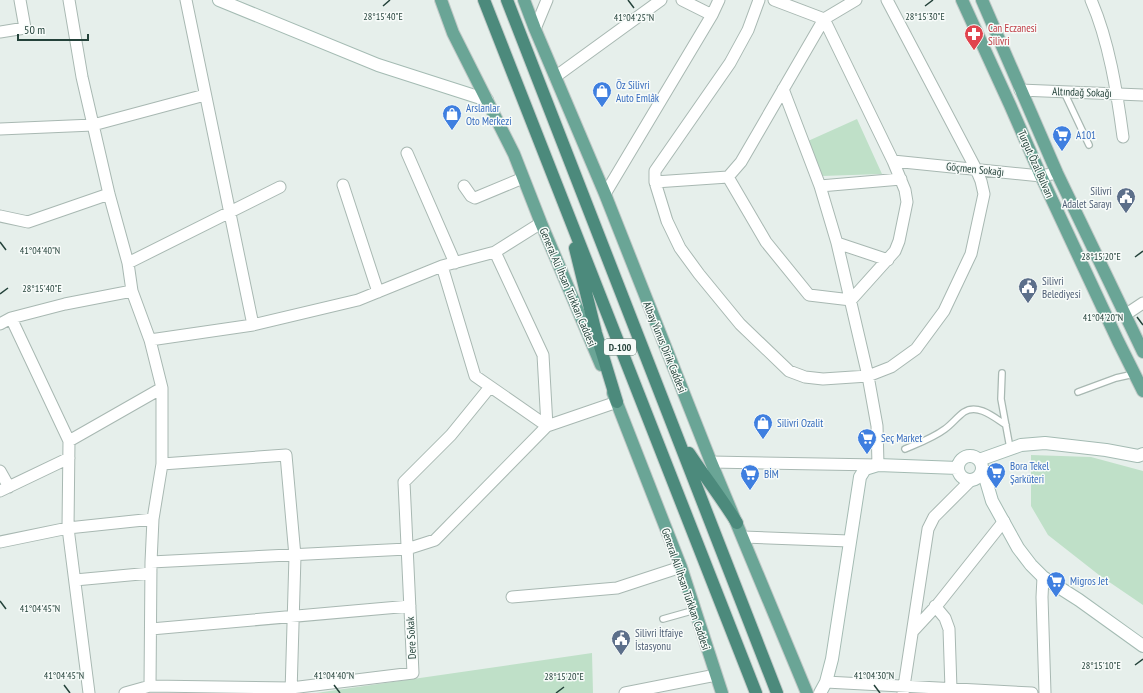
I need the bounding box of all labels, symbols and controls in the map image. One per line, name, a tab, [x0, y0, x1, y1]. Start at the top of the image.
text: 28°15'40"E	[363, 10, 403, 23]
text: 28°15'30"E	[905, 10, 945, 23]
text: 41°04'25"N	[614, 11, 654, 24]
scale bar	[18, 16, 88, 42]
place label: Can Eczanesi Silivri	[988, 21, 1037, 48]
text: 50 m	[24, 22, 45, 37]
pharmacy icon: Can Eczanesi Silivri	[963, 23, 985, 51]
place label: Öz Silivri Auto Emlâk	[616, 78, 660, 105]
shop icon: Öz Silivri Auto Emlâk	[591, 80, 613, 108]
street label: Altındağ Sokağı	[1052, 84, 1112, 100]
place label: Arslanlar Oto Merkezi	[466, 101, 512, 128]
shop icon: Arslanlar Oto Merkezi	[441, 103, 463, 131]
supermarket icon: A101	[1051, 124, 1073, 152]
street label: Turgut Özal Bulvarı	[1015, 128, 1057, 200]
place label: A101	[1076, 128, 1096, 142]
street label: Göçmen Sokağı	[945, 159, 1005, 179]
place label: Silivri Adalet Sarayı	[1062, 184, 1112, 211]
public building icon: Silivri Adalet Sarayı	[1115, 186, 1137, 214]
street label: General Ali İhsan Türkkan Caddesi	[537, 225, 599, 349]
text: 41°04'40"N	[20, 244, 60, 257]
text: 28°15'20"E	[1081, 250, 1121, 263]
place label: Silivri Belediyesi	[1042, 274, 1081, 301]
public building icon: Silivri Belediyesi	[1017, 276, 1039, 304]
text: 28°15'40"E	[22, 282, 62, 295]
street label: Albay Yunus Dirik Caddesi	[640, 299, 690, 395]
text: 41°04'20"N	[1083, 311, 1123, 324]
road number: D-100	[604, 339, 636, 355]
shop icon: Silivri Ozalit	[752, 412, 774, 440]
place label: Silivri Ozalit	[777, 416, 823, 430]
supermarket icon: Seç Market	[856, 427, 878, 455]
place label: Seç Market	[881, 431, 922, 445]
place label: Bora Tekel Şarküteri	[1010, 459, 1049, 486]
supermarket icon: Bora Tekel Şarküteri	[985, 461, 1007, 489]
supermarket icon: BİM	[739, 463, 761, 491]
place label: BİM	[764, 467, 779, 481]
street label: General Ali İhsan Türkkan Caddesi	[659, 526, 713, 652]
supermarket icon: Migros Jet	[1045, 570, 1067, 598]
place label: Migros Jet	[1070, 574, 1108, 588]
text: 41°04'45"N	[20, 602, 60, 615]
street label: Dere Sokak	[403, 616, 419, 660]
place label: Silivri İtfaiye İstasyonu	[635, 626, 683, 653]
public building icon: Silivri İtfaiye İstasyonu	[610, 628, 632, 656]
text: 28°15'10"E	[1081, 659, 1121, 672]
text: 41°04'45"N	[44, 669, 84, 682]
text: 41°04'40"N	[314, 669, 354, 682]
text: 41°04'30"N	[854, 669, 894, 682]
text: 28°15'20"E	[544, 670, 584, 683]

